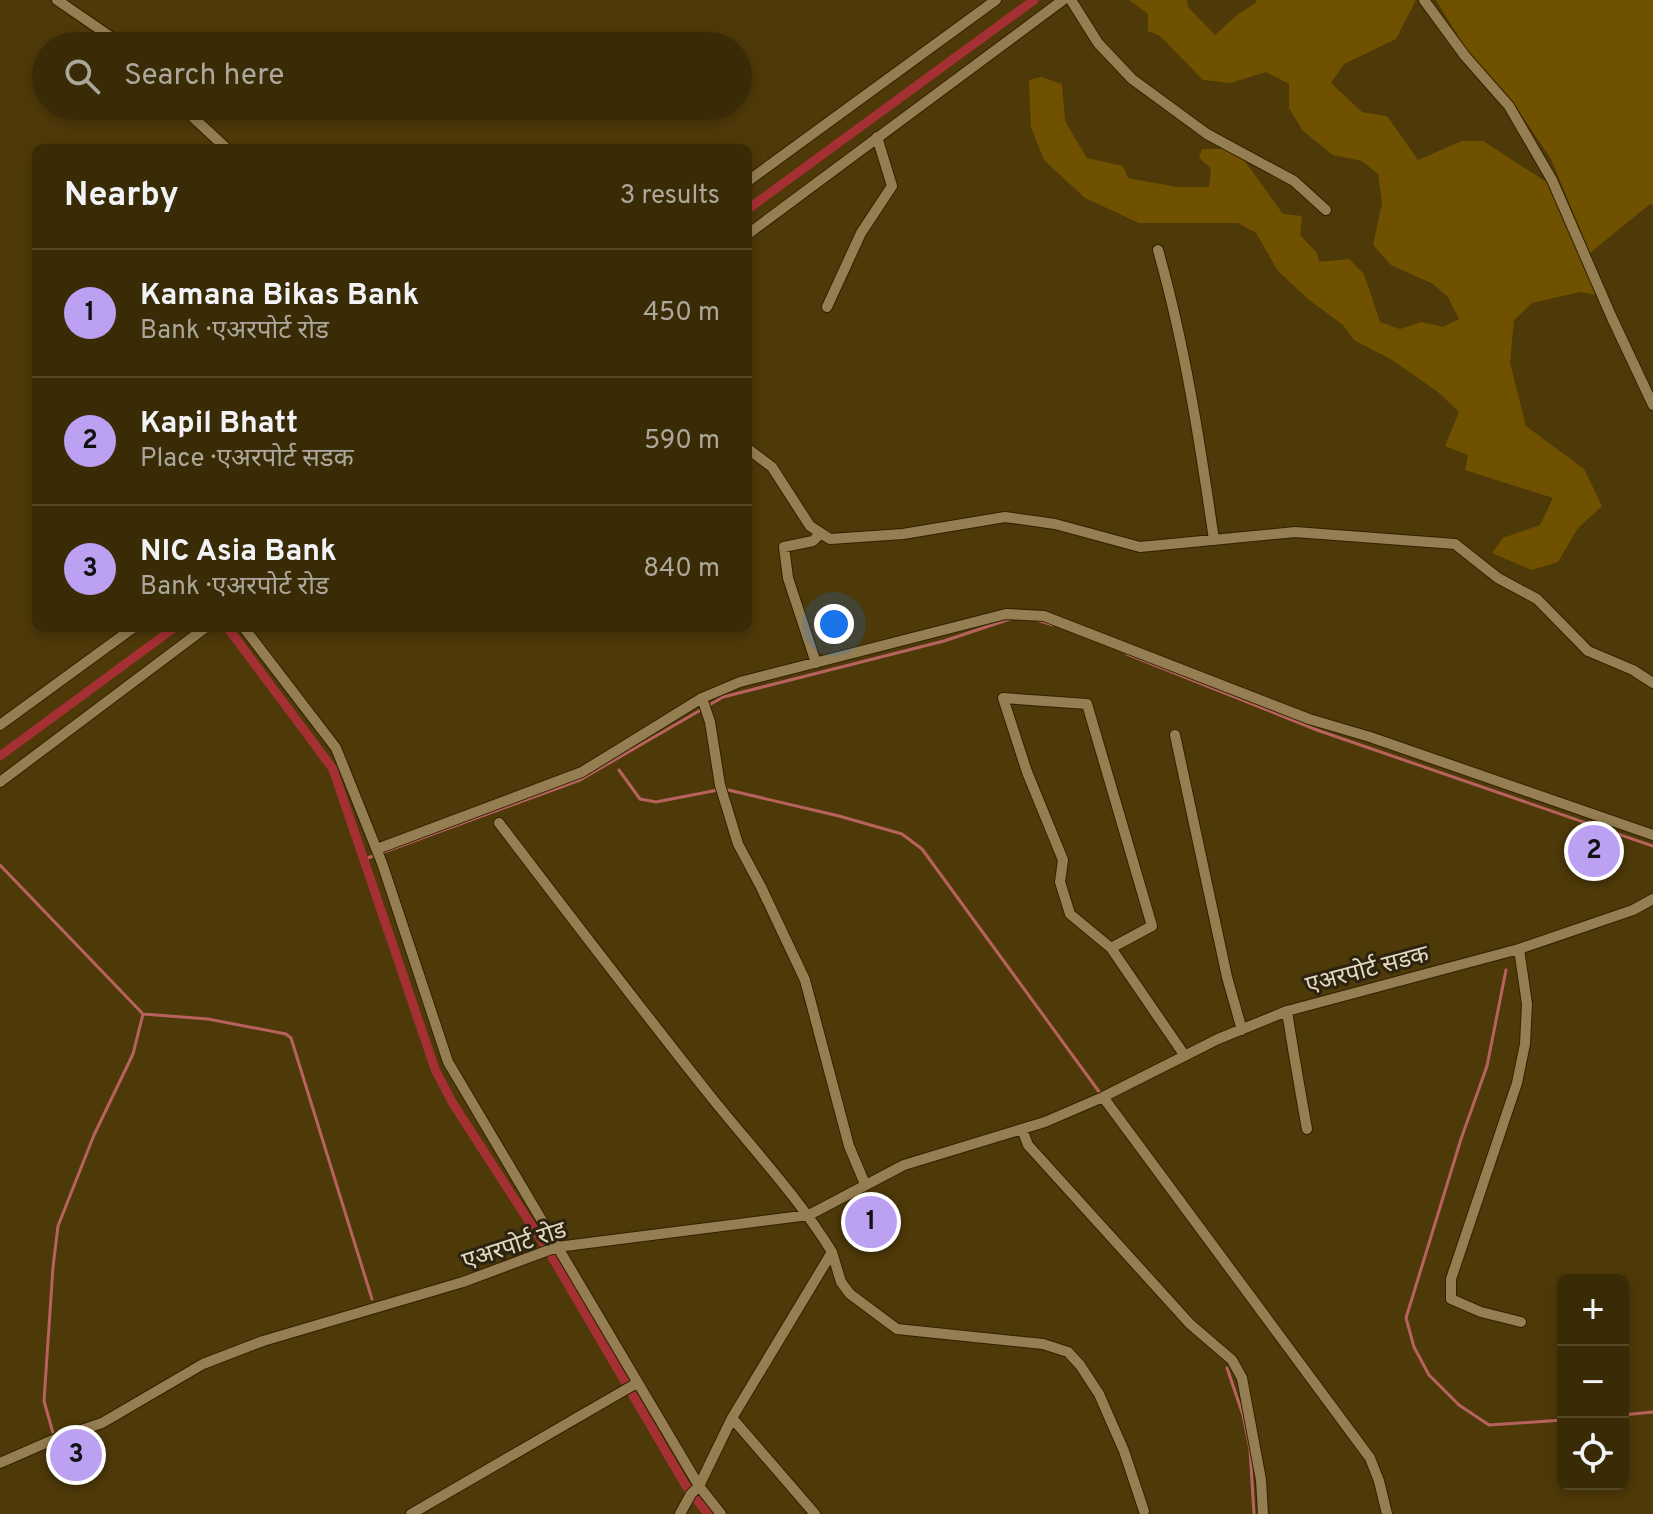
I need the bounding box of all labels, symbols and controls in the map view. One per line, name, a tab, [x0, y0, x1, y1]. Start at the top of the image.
search box	[32, 32, 752, 120]
icon: search	[60, 54, 104, 98]
text: Search here	[124, 58, 284, 95]
text: Nearby	[64, 175, 179, 218]
text: 3 results	[620, 180, 720, 213]
text: Kamana Bikas Bank	[140, 278, 419, 315]
text: 1	[85, 297, 95, 330]
text: 450 m	[643, 297, 720, 330]
text: Bank · एअरपोर्ट रोड	[140, 315, 329, 348]
text: Kapil Bhatt	[140, 406, 298, 443]
text: 2	[82, 425, 98, 458]
text: 590 m	[644, 425, 720, 458]
text: Place · एअरपोर्ट सडक	[140, 443, 354, 476]
text: NIC Asia Bank	[140, 534, 337, 571]
text: 3	[82, 553, 98, 586]
text: 840 m	[643, 553, 720, 586]
text: Bank · एअरपोर्ट रोड	[140, 571, 329, 604]
your location	[814, 604, 854, 644]
pin: 2	[1568, 821, 1620, 881]
street label: एअरपोर्ट सडक	[1302, 939, 1433, 1002]
pin: 1	[845, 1192, 897, 1252]
street label: एअरपोर्ट रोड	[458, 1215, 572, 1278]
map controls	[1557, 1274, 1629, 1490]
button: +	[1557, 1274, 1629, 1346]
button: −	[1557, 1346, 1629, 1418]
button: locate	[1557, 1418, 1629, 1490]
pin: 3	[50, 1425, 102, 1485]

